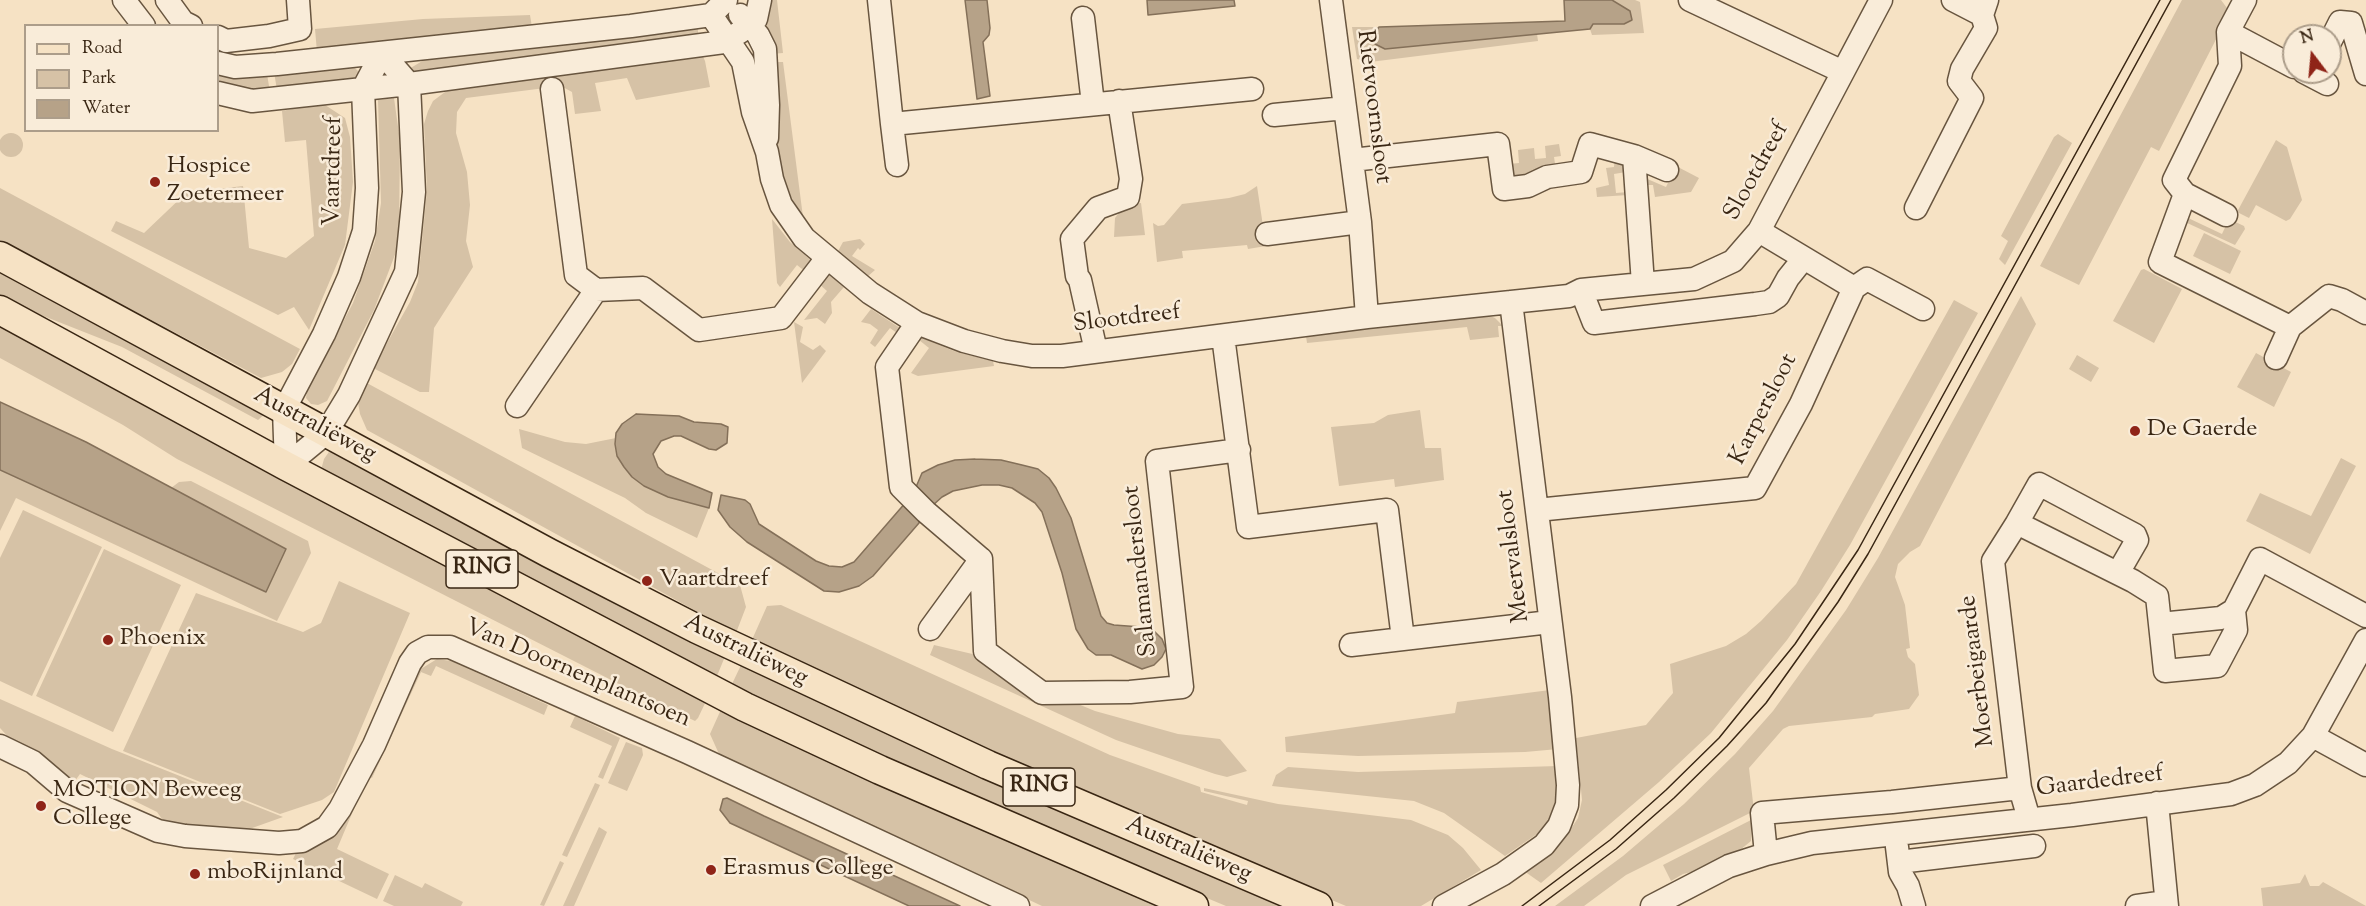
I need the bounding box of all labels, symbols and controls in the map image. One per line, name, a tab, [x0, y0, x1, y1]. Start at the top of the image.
legend	[24, 24, 219, 132]
north arrow	[2282, 24, 2342, 84]
text: N	[2298, 25, 2317, 51]
street label: Rietvoornsloot	[1348, 28, 1396, 186]
text: Road	[82, 36, 122, 62]
text: Park	[82, 66, 116, 92]
text: Water	[82, 96, 130, 122]
street label: Vaartdreef	[320, 116, 350, 226]
street label: Slootdreef	[1719, 118, 1797, 226]
place label: Hospice Zoetermeer	[167, 154, 284, 210]
marker: Hospice Zoetermeer	[148, 175, 162, 189]
street label: Slootdreef	[1072, 299, 1182, 341]
street label: Karpersloot	[1725, 350, 1805, 470]
street label: Australiëweg	[248, 382, 380, 470]
place label: De Gaerde	[2147, 417, 2257, 445]
marker: De Gaerde	[2128, 424, 2142, 438]
street label: Salamandersloot	[1119, 484, 1165, 658]
street label: Meervalsloot	[1493, 488, 1537, 624]
road number: RING	[446, 550, 518, 588]
place label: Vaartdreef	[659, 567, 769, 595]
marker: Vaartdreef	[640, 574, 654, 588]
street label: Moerbeigaarde	[1955, 593, 2003, 749]
street label: Australiëweg	[678, 610, 812, 694]
street label: Van Doornenplantsoen	[460, 614, 694, 736]
place label: Phoenix	[120, 626, 206, 654]
marker: Phoenix	[101, 633, 115, 647]
street label: Gaardedreef	[2035, 761, 2165, 805]
road number: RING	[1003, 768, 1075, 806]
place label: MOTION Beweeg College	[53, 778, 242, 834]
marker: MOTION Beweeg College	[34, 799, 48, 813]
street label: Australiëweg	[1120, 811, 1256, 891]
place label: Erasmus College	[723, 856, 894, 884]
place label: mboRijnland	[207, 860, 343, 888]
marker: Erasmus College	[704, 863, 718, 877]
marker: mboRijnland	[188, 867, 202, 881]

